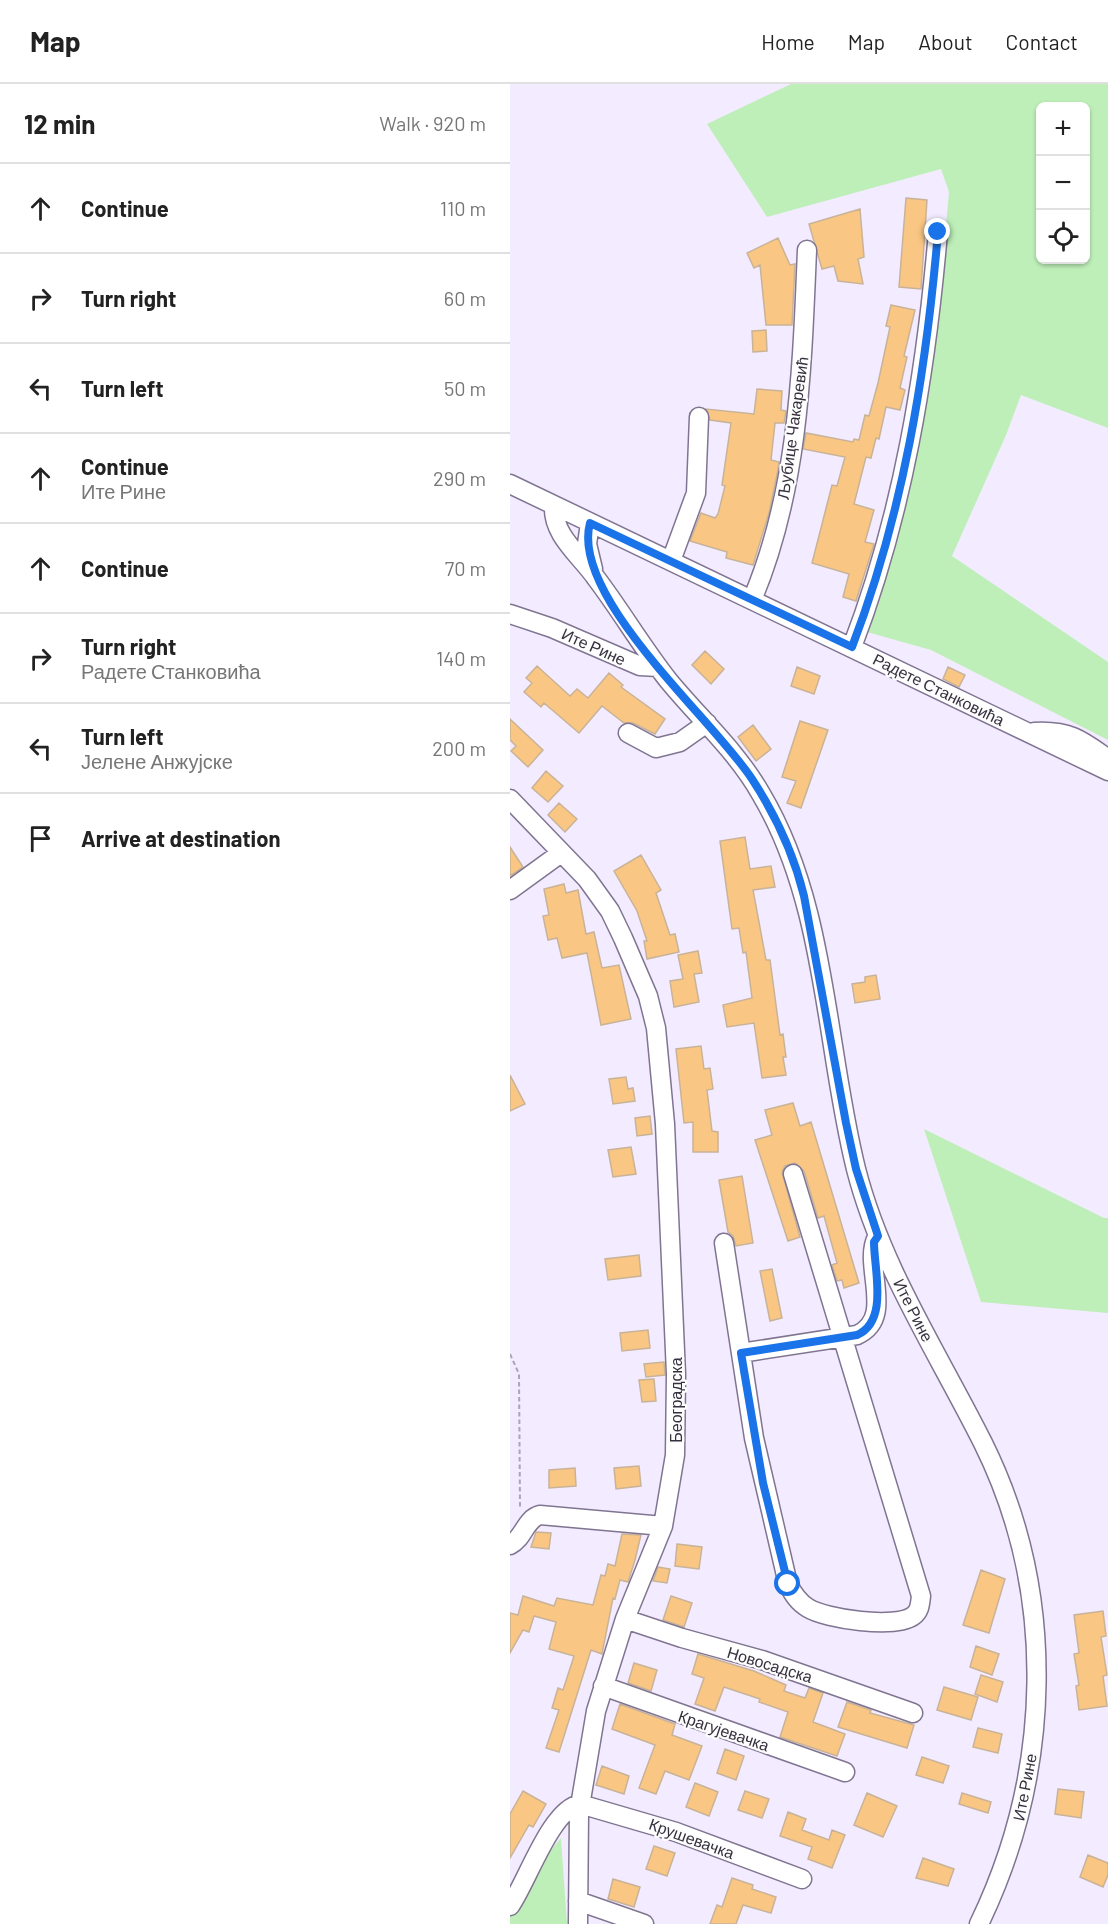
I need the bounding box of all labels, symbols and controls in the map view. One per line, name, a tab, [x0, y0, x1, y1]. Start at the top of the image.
text: Map	[30, 24, 81, 58]
text: Home	[761, 29, 815, 54]
text: Map	[848, 29, 885, 54]
text: About	[918, 29, 973, 54]
text: Contact	[1006, 29, 1078, 54]
map controls	[1036, 102, 1090, 264]
button: +	[1036, 102, 1090, 156]
text: 12 min	[24, 108, 96, 139]
text: Walk · 920 m	[379, 111, 486, 135]
button: −	[1036, 156, 1090, 210]
icon: ahead	[24, 192, 57, 225]
text: Continue	[81, 195, 169, 221]
text: 110 m	[440, 196, 486, 220]
button: locate	[1036, 210, 1090, 264]
route end	[924, 218, 950, 244]
icon: right	[24, 282, 57, 315]
text: Turn right	[81, 285, 176, 311]
text: 60 m	[444, 286, 486, 310]
street label: Љубице Чакаревић	[773, 355, 811, 501]
icon: left	[24, 372, 57, 405]
text: Turn left	[81, 375, 164, 401]
text: 50 m	[444, 376, 486, 400]
text: Continue	[81, 453, 169, 479]
icon: ahead	[24, 462, 57, 495]
text: 290 m	[433, 466, 486, 490]
text: Ите Рине	[81, 479, 166, 503]
icon: ahead	[24, 552, 57, 585]
text: Continue	[81, 555, 169, 581]
text: 70 m	[445, 556, 486, 580]
street label: Ите Рине	[559, 623, 629, 669]
text: Turn right	[81, 633, 176, 659]
icon: right	[24, 642, 57, 675]
text: 140 m	[436, 646, 486, 670]
street label: Радете Станковића	[870, 649, 1008, 729]
text: Радете Станковића	[81, 659, 261, 683]
text: Turn left	[81, 723, 164, 749]
icon: left	[24, 732, 57, 765]
text: 200 m	[432, 736, 486, 760]
text: Јелене Анжујске	[81, 749, 233, 773]
icon: arrive	[24, 822, 57, 855]
text: Arrive at destination	[81, 825, 280, 851]
street label: Ите Рине	[890, 1275, 938, 1345]
street label: Београдска	[666, 1357, 685, 1443]
route start	[774, 1570, 800, 1596]
street label: Новосадска	[725, 1642, 815, 1686]
street label: Крагујевачка	[676, 1706, 772, 1754]
street label: Ите Рине	[1008, 1752, 1040, 1822]
street label: Крушевачка	[647, 1814, 737, 1862]

